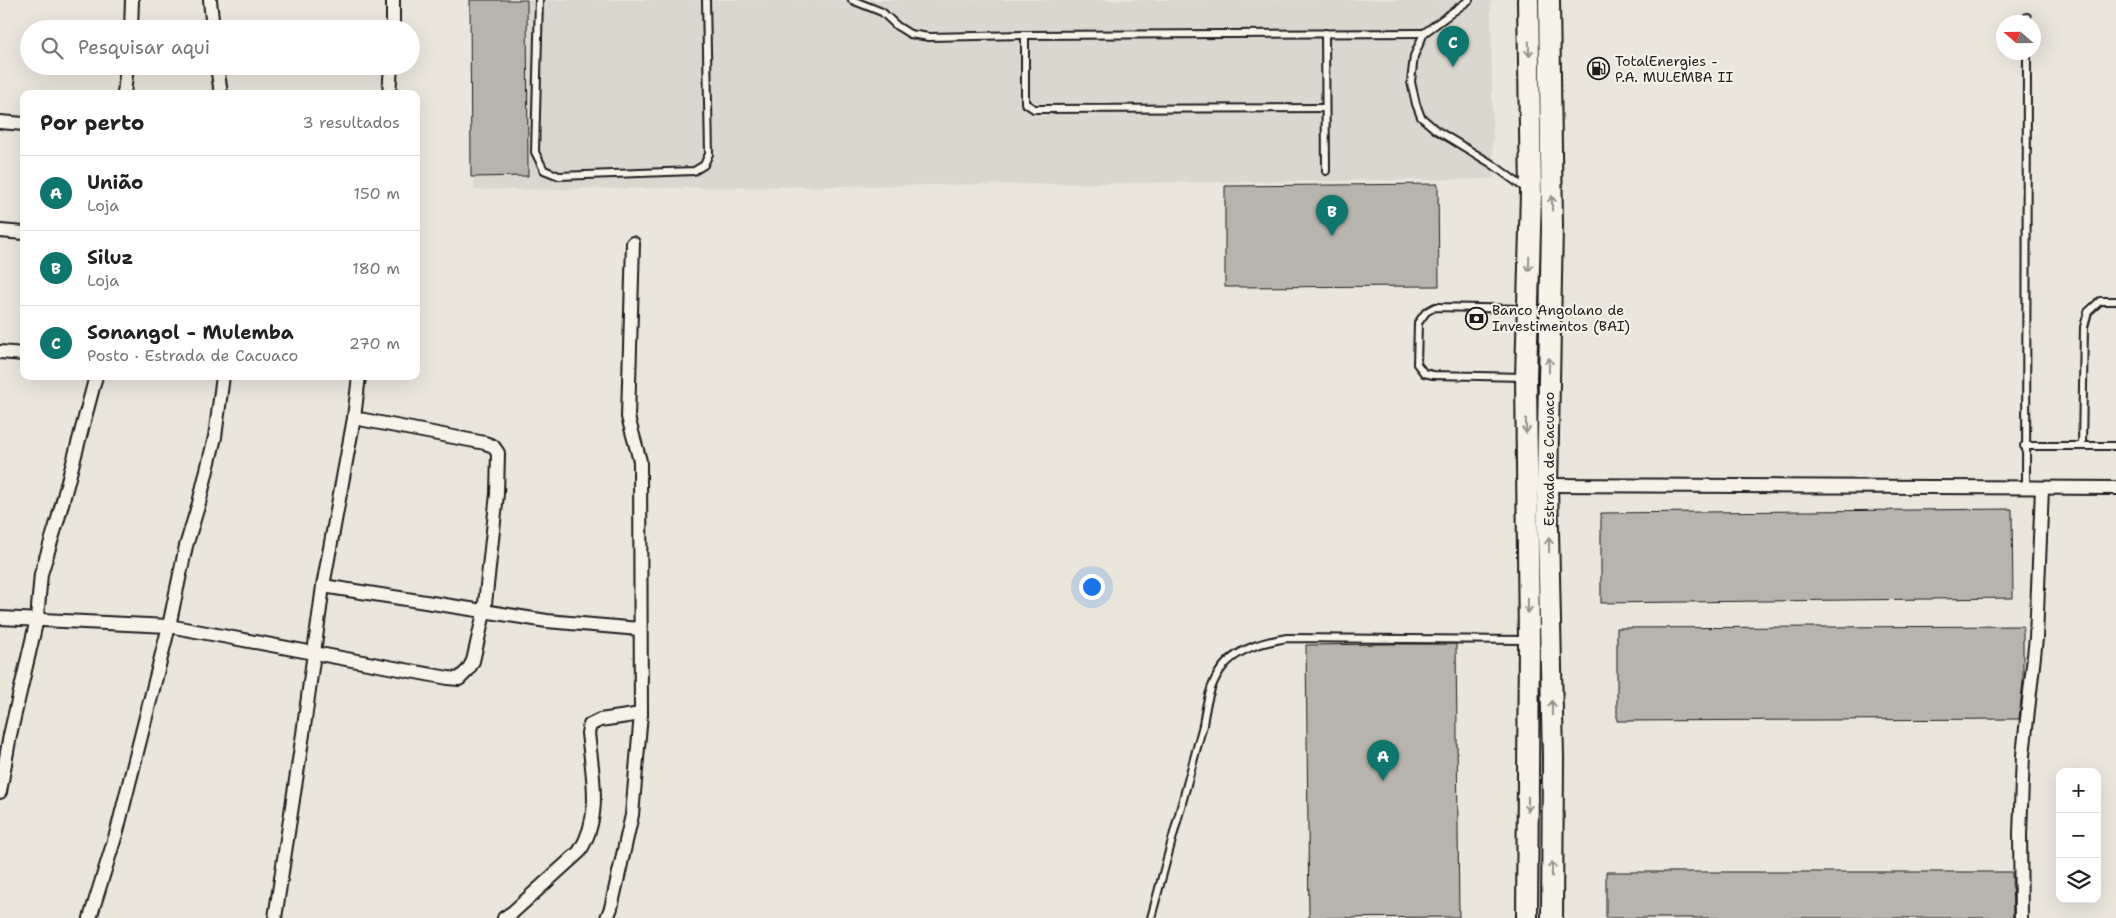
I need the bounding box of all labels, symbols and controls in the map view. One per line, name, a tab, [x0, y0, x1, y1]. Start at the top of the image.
north arrow	[1996, 15, 2041, 60]
search box	[20, 20, 420, 75]
pin: C	[1437, 26, 1469, 67]
icon: search	[38, 34, 66, 62]
text: Pesquisar aqui	[78, 35, 210, 60]
one-way arrow	[1524, 40, 1534, 56]
place label: TotalEnergies - P.A. MULEMBA II	[1615, 52, 1733, 86]
fuel station icon: TotalEnergies - P.A. MULEMBA II	[1587, 57, 1611, 81]
text: Por perto	[40, 109, 144, 137]
text: 3 resultados	[302, 112, 400, 133]
text: União	[87, 170, 143, 195]
text: A	[50, 183, 62, 204]
text: 150 m	[353, 183, 400, 204]
text: Loja	[87, 195, 119, 216]
pin: B	[1316, 195, 1348, 236]
one-way arrow	[1547, 195, 1556, 211]
text: Siluz	[87, 245, 133, 270]
one-way arrow	[1525, 255, 1534, 271]
text: B	[51, 258, 61, 279]
text: 180 m	[352, 258, 400, 279]
text: Loja	[87, 270, 119, 291]
place label: Banco Angolano de Investimentos (BAI)	[1492, 301, 1630, 335]
bank icon: Banco Angolano de Investimentos (BAI)	[1464, 306, 1488, 330]
text: Sonangol - Mulemba	[87, 320, 294, 345]
text: C	[51, 333, 61, 354]
text: 270 m	[349, 333, 400, 354]
text: Posto · Estrada de Cacuaco	[87, 345, 298, 366]
one-way arrow	[1545, 358, 1554, 374]
street label: Estrada de Cacuaco	[1540, 392, 1558, 526]
one-way arrow	[1522, 418, 1531, 434]
one-way arrow	[1544, 538, 1553, 554]
your location	[1079, 574, 1105, 600]
one-way arrow	[1523, 598, 1533, 614]
one-way arrow	[1547, 700, 1557, 716]
pin: A	[1367, 740, 1399, 781]
map controls	[2056, 768, 2101, 903]
button: +	[2056, 768, 2101, 813]
one-way arrow	[1523, 796, 1533, 812]
button: −	[2056, 813, 2101, 858]
button: layers	[2056, 858, 2101, 903]
one-way arrow	[1547, 862, 1557, 878]

